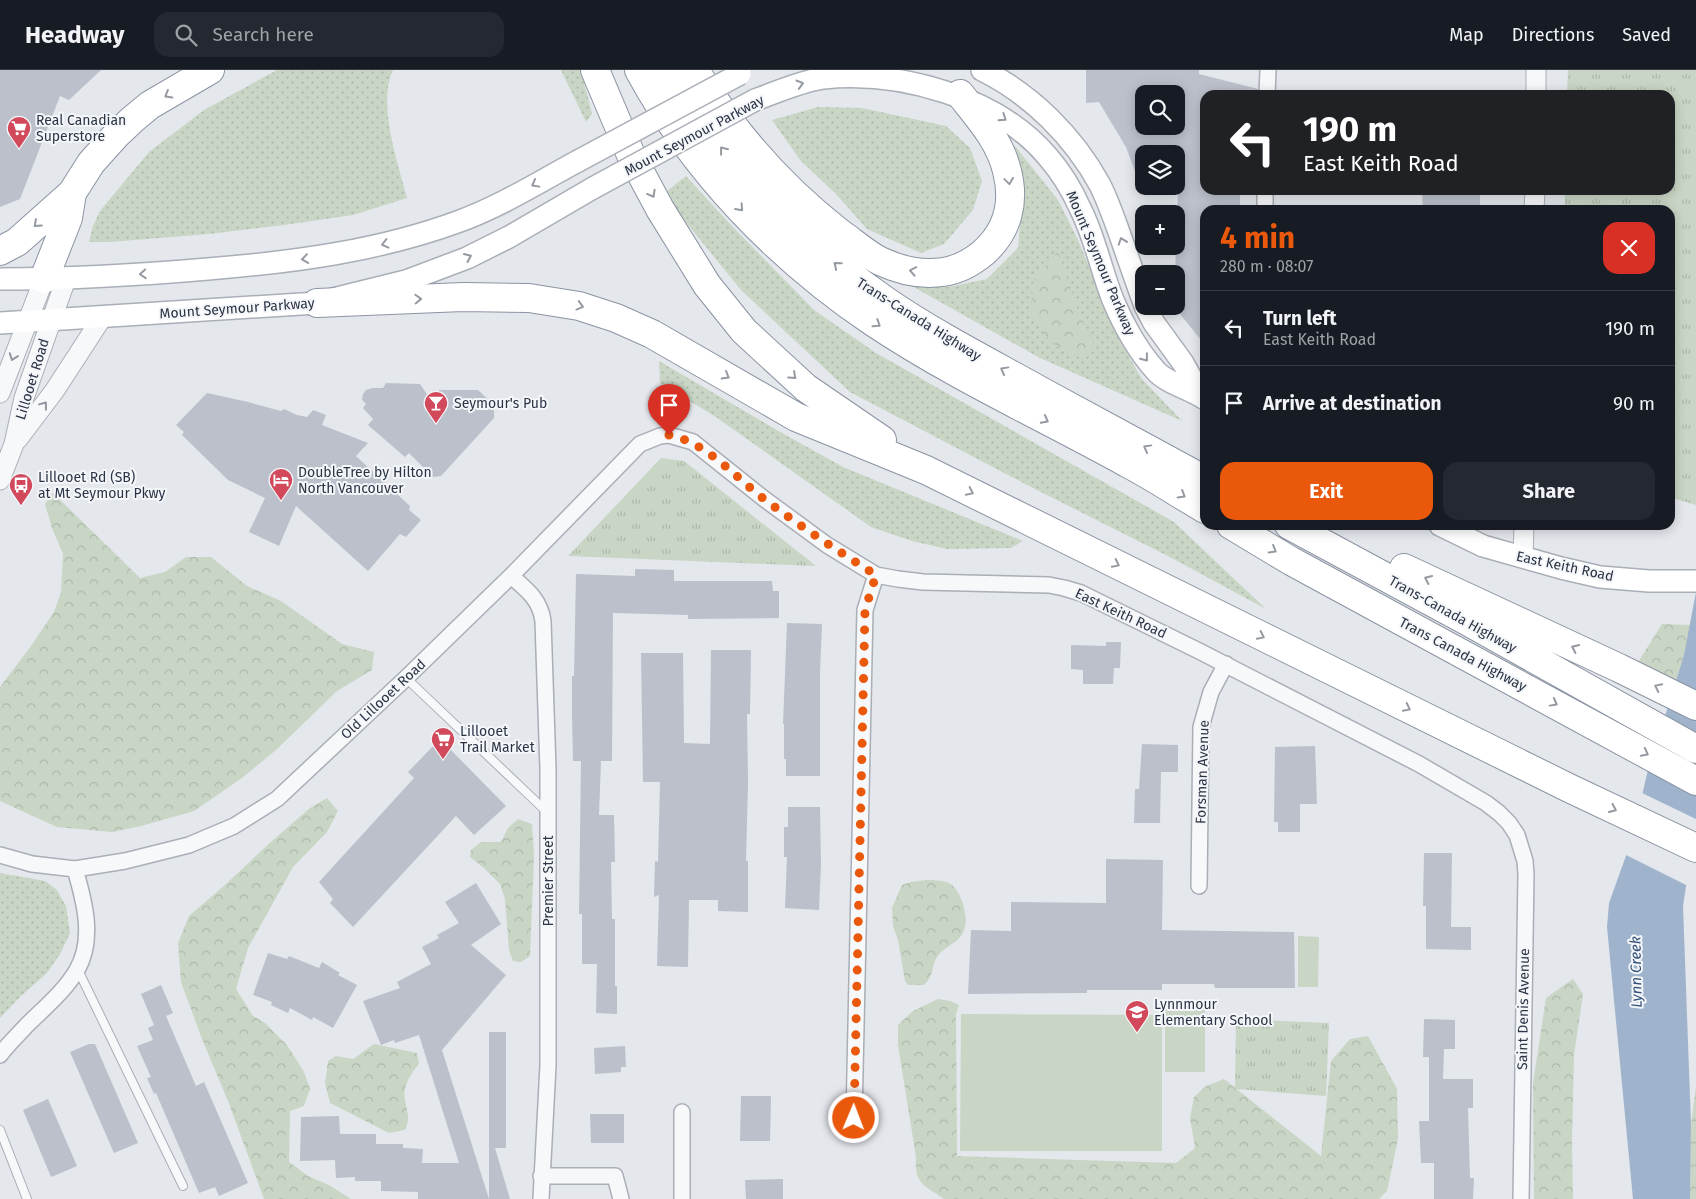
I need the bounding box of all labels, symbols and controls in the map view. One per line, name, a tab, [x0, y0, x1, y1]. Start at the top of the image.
search box	[154, 12, 504, 57]
text: Headway	[25, 21, 124, 49]
icon: search	[172, 21, 200, 49]
text: Search here	[212, 23, 314, 46]
text: Map	[1449, 24, 1484, 46]
text: Directions	[1512, 24, 1594, 46]
text: Saved	[1622, 24, 1671, 46]
one-way arrow	[796, 79, 804, 89]
map controls	[1135, 85, 1185, 315]
button: search	[1135, 85, 1185, 135]
one-way arrow	[165, 88, 174, 98]
street label: Mount Seymour Parkway	[622, 91, 767, 179]
text: 190 m	[1303, 108, 1397, 150]
icon: left	[1220, 110, 1285, 175]
place label: Real Canadian Superstore	[36, 112, 126, 145]
one-way arrow	[997, 112, 1007, 121]
supermarket icon: Real Canadian Superstore	[6, 115, 32, 149]
button: layers	[1135, 145, 1185, 195]
one-way arrow	[719, 147, 728, 156]
text: East Keith Road	[1303, 150, 1459, 177]
one-way arrow	[1003, 177, 1014, 185]
one-way arrow	[531, 178, 540, 188]
one-way arrow	[646, 188, 656, 197]
street label: Mount Seymour Parkway	[1062, 188, 1139, 338]
one-way arrow	[734, 202, 743, 211]
button: +	[1135, 205, 1185, 255]
one-way arrow	[34, 218, 43, 227]
text: 4 min	[1220, 220, 1295, 256]
button: close	[1603, 222, 1655, 274]
one-way arrow	[1118, 237, 1128, 246]
one-way arrow	[380, 238, 389, 249]
one-way arrow	[300, 253, 308, 264]
one-way arrow	[463, 253, 472, 263]
text: 280 m · 08:07	[1220, 257, 1313, 276]
one-way arrow	[834, 262, 843, 271]
button: −	[1135, 265, 1185, 315]
one-way arrow	[909, 266, 918, 276]
one-way arrow	[139, 269, 147, 280]
street label: Trans-Canada Highway	[853, 274, 984, 365]
one-way arrow	[414, 294, 422, 304]
street label: Mount Seymour Parkway	[159, 295, 315, 322]
one-way arrow	[575, 301, 583, 311]
text: Turn left	[1263, 307, 1337, 330]
icon: left	[1220, 314, 1248, 342]
text: 190 m	[1605, 317, 1655, 340]
one-way arrow	[871, 318, 880, 327]
text: East Keith Road	[1263, 330, 1376, 349]
street label: Lillooet Road	[12, 336, 53, 422]
one-way arrow	[1140, 352, 1148, 361]
one-way arrow	[9, 353, 19, 361]
one-way arrow	[1000, 367, 1009, 377]
one-way arrow	[720, 369, 729, 379]
one-way arrow	[788, 370, 797, 379]
pin	[648, 384, 690, 435]
icon: arrive	[1220, 389, 1248, 417]
bar icon: Seymour's Pub	[423, 390, 449, 424]
icon: arrive	[655, 391, 683, 419]
text: Arrive at destination	[1263, 392, 1442, 415]
text: 90 m	[1613, 392, 1655, 415]
place label: Seymour's Pub	[454, 395, 547, 412]
one-way arrow	[38, 402, 46, 411]
one-way arrow	[1040, 414, 1049, 424]
one-way arrow	[1143, 444, 1152, 454]
button: Exit	[1220, 462, 1433, 520]
button: Share	[1443, 462, 1655, 520]
place label: DoubleTree by Hilton North Vancouver	[298, 464, 432, 497]
hotel icon: DoubleTree by Hilton North Vancouver	[268, 467, 294, 501]
place label: Lillooet Rd (SB) at Mt Seymour Pkwy	[38, 469, 166, 502]
bus stop icon: Lillooet Rd (SB) at Mt Seymour Pkwy	[8, 472, 34, 506]
one-way arrow	[965, 486, 974, 496]
one-way arrow	[1176, 489, 1185, 499]
one-way arrow	[1268, 544, 1277, 554]
street label: East Keith Road	[1515, 548, 1615, 585]
one-way arrow	[1111, 558, 1120, 568]
street label: Trans-Canada Highway	[1386, 572, 1520, 657]
one-way arrow	[1424, 574, 1433, 585]
street label: East Keith Road	[1072, 585, 1169, 642]
street label: Trans Canada Highway	[1396, 614, 1529, 695]
one-way arrow	[1256, 630, 1265, 640]
one-way arrow	[1571, 643, 1580, 654]
street label: Old Lillooet Road	[337, 656, 429, 743]
one-way arrow	[1654, 683, 1663, 693]
one-way arrow	[1549, 697, 1558, 707]
one-way arrow	[1402, 702, 1411, 712]
street label: Forsman Avenue	[1192, 720, 1213, 824]
place label: Lillooet Trail Market	[460, 723, 536, 756]
supermarket icon: Lillooet Trail Market	[430, 726, 456, 760]
one-way arrow	[1640, 747, 1649, 757]
one-way arrow	[1608, 803, 1617, 813]
street label: Premier Street	[540, 834, 557, 927]
water label: Lynn Creek	[1626, 936, 1646, 1008]
street label: Saint Denis Avenue	[1514, 948, 1533, 1070]
place label: Lynnmour Elementary School	[1154, 996, 1272, 1029]
school or university icon: Lynnmour Elementary School	[1124, 999, 1150, 1033]
position arrow	[827, 1091, 879, 1143]

